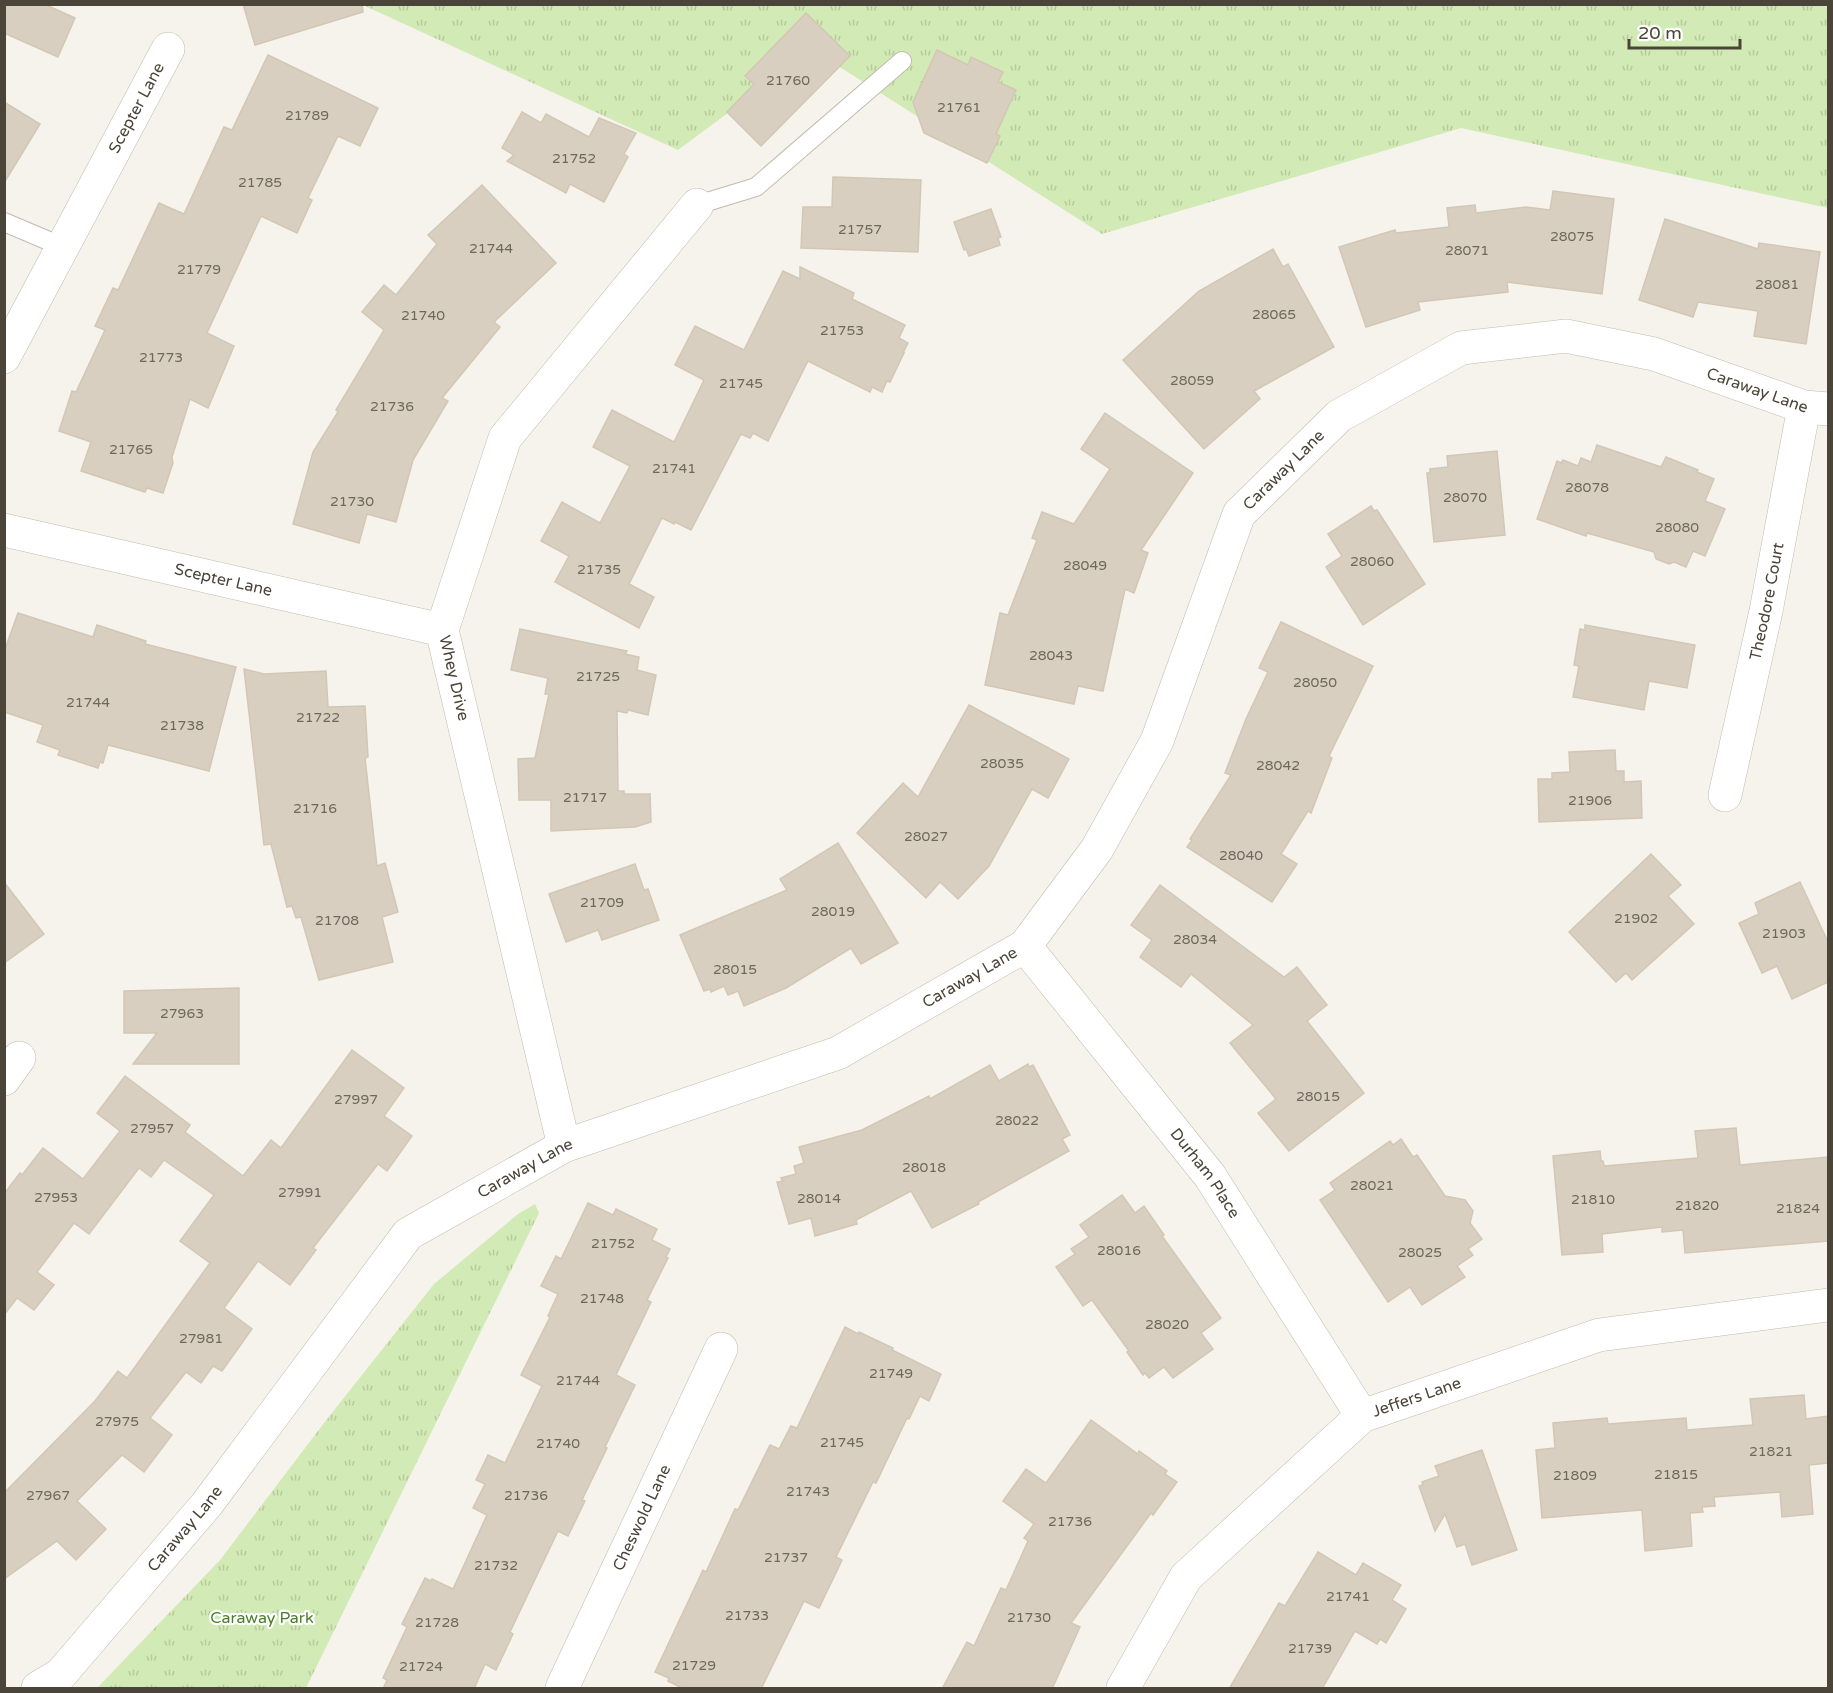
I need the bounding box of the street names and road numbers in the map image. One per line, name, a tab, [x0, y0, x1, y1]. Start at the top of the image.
street label: Scepter Lane	[104, 59, 169, 157]
street label: Caraway Lane	[1704, 363, 1811, 418]
street label: Caraway Lane	[1239, 426, 1329, 514]
street label: Theodore Court	[1745, 541, 1789, 662]
street label: Scepter Lane	[172, 559, 274, 601]
street label: Whey Drive	[434, 633, 474, 723]
street label: Caraway Lane	[919, 942, 1021, 1013]
street label: Durham Place	[1166, 1124, 1244, 1222]
street label: Caraway Lane	[474, 1134, 575, 1203]
street label: Jeffers Lane	[1370, 1373, 1464, 1422]
street label: Cheswold Lane	[608, 1461, 675, 1574]
street label: Caraway Lane	[143, 1482, 227, 1576]

